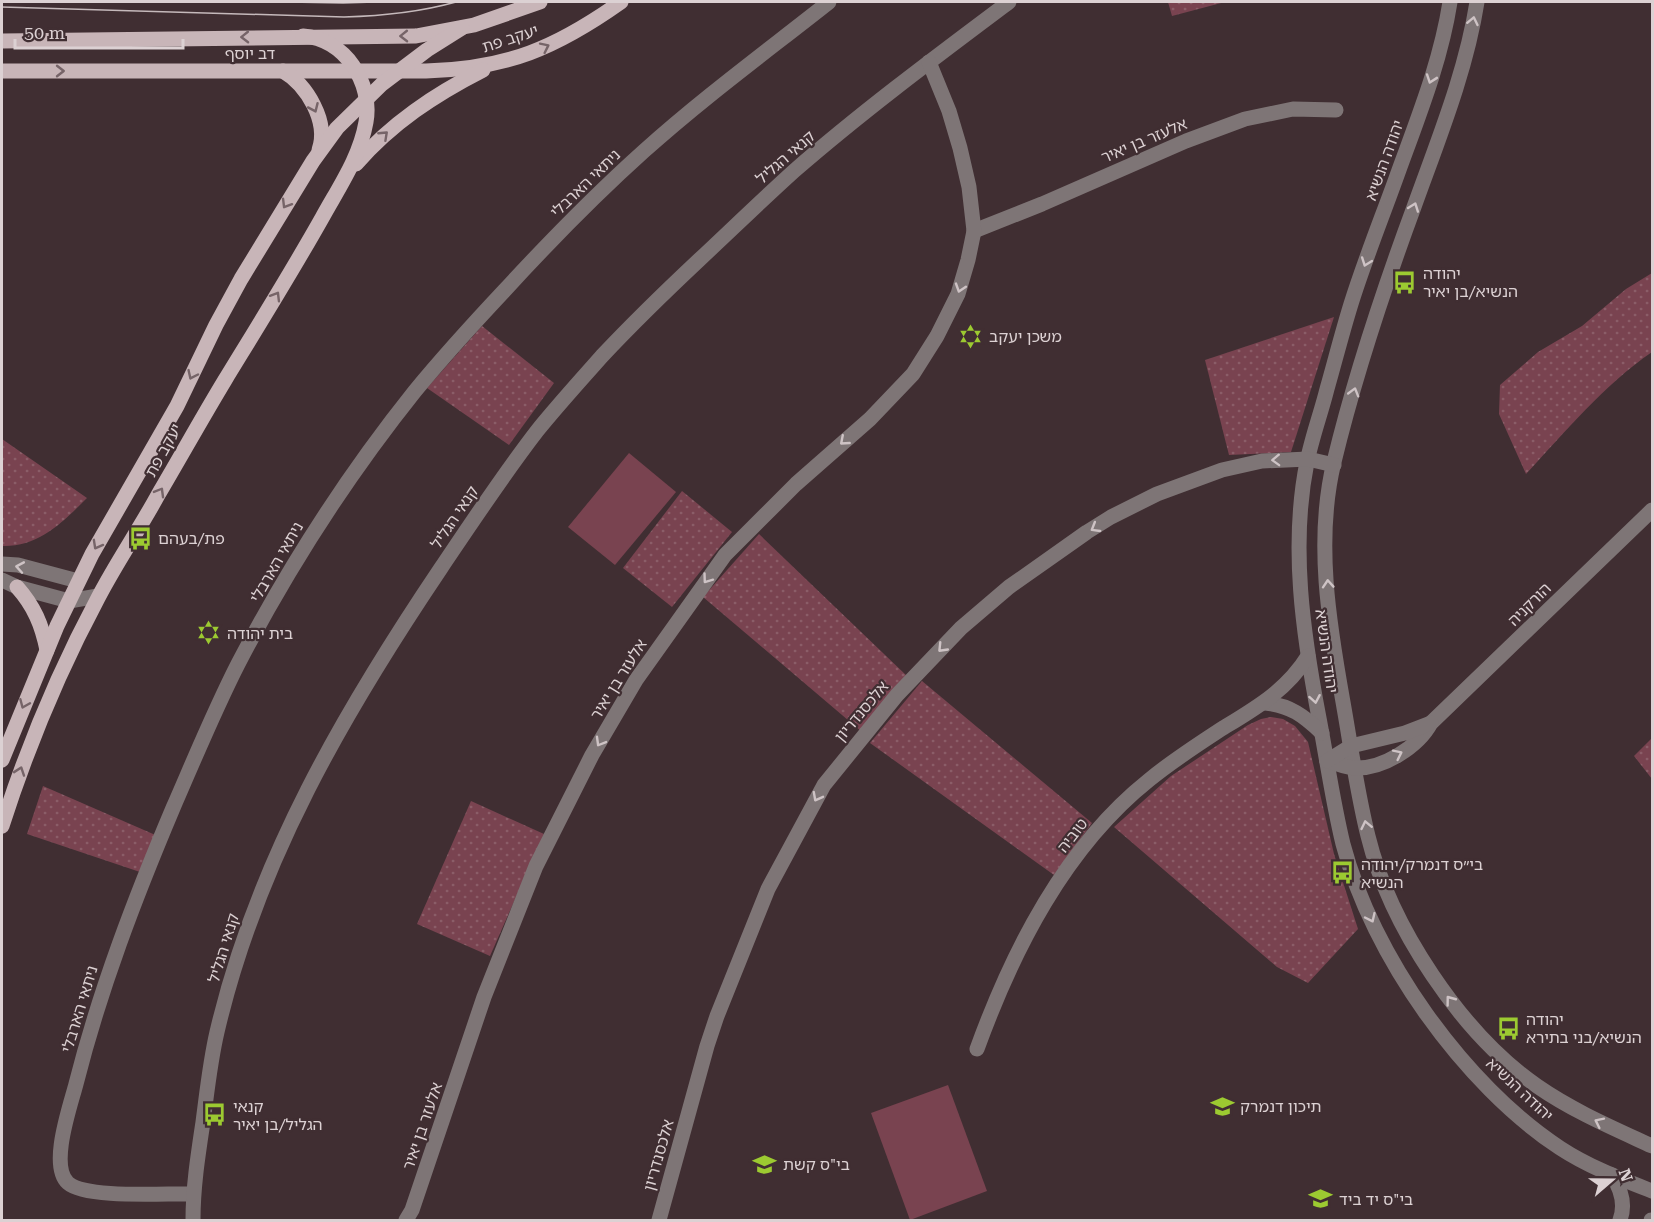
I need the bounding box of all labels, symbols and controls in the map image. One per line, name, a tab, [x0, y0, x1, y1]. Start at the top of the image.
scale bar	[15, 12, 183, 50]
one-way arrow	[1466, 17, 1479, 27]
street label: יעקב פת	[480, 20, 541, 56]
text: 50 m	[24, 22, 65, 43]
one-way arrow	[400, 30, 409, 43]
one-way arrow	[240, 31, 249, 43]
one-way arrow	[538, 42, 549, 54]
street label: דב יוסף	[225, 44, 276, 63]
one-way arrow	[55, 65, 64, 77]
one-way arrow	[1426, 73, 1438, 83]
one-way arrow	[307, 101, 319, 112]
street label: אלעזר בן יאיר	[1098, 114, 1190, 167]
street label: יהודה הנשיא	[1361, 117, 1408, 203]
street label: קנאי הגליל	[752, 127, 819, 188]
one-way arrow	[377, 132, 388, 143]
street label: ניתאי הארבלי	[546, 145, 624, 221]
one-way arrow	[282, 198, 294, 208]
one-way arrow	[1406, 202, 1419, 213]
one-way arrow	[1360, 256, 1373, 267]
place label: יהודה הנשיא/בן יאיר	[1423, 264, 1518, 301]
bus stop icon: יהודה הנשיא/בן יאיר	[1392, 269, 1418, 295]
one-way arrow	[955, 282, 967, 293]
one-way arrow	[269, 292, 281, 302]
synagogue icon: משכן יעקב	[958, 323, 984, 349]
place label: משכן יעקב	[989, 327, 1062, 346]
one-way arrow	[188, 368, 200, 379]
one-way arrow	[1346, 387, 1359, 397]
street label: יעקב פת	[141, 420, 186, 480]
one-way arrow	[840, 434, 851, 445]
one-way arrow	[1271, 454, 1280, 467]
street label: קנאי הגליל	[426, 482, 482, 552]
one-way arrow	[153, 488, 164, 498]
street label: ניתאי הארבלי	[246, 519, 307, 606]
one-way arrow	[1091, 520, 1101, 532]
bus stop icon: פת/בעהם	[127, 525, 153, 551]
place label: פת/בעהם	[158, 529, 225, 548]
one-way arrow	[93, 538, 104, 549]
one-way arrow	[15, 561, 24, 573]
one-way arrow	[703, 573, 714, 584]
one-way arrow	[1321, 579, 1334, 588]
street label: הורקניה	[1504, 579, 1555, 630]
street label: יהודה הנשיא	[1311, 608, 1342, 694]
synagogue icon: בית יהודה	[196, 620, 222, 646]
place label: בית יהודה	[227, 624, 293, 643]
street label: אלעזר בן יאיר	[586, 636, 651, 723]
one-way arrow	[938, 642, 949, 652]
street label: אלכסנדריון	[830, 677, 892, 746]
one-way arrow	[1309, 694, 1321, 704]
one-way arrow	[19, 697, 31, 708]
one-way arrow	[596, 736, 607, 746]
one-way arrow	[1392, 750, 1403, 762]
one-way arrow	[13, 766, 26, 777]
one-way arrow	[813, 791, 824, 801]
street label: טוביה	[1053, 814, 1092, 856]
one-way arrow	[1360, 821, 1373, 831]
place label: בי״ס דנמרק/יהודה הנשיא	[1361, 855, 1483, 892]
bus stop icon: בי״ס דנמרק/יהודה הנשיא	[1330, 860, 1356, 886]
street label: קנאי הגליל	[204, 911, 243, 985]
one-way arrow	[1364, 912, 1376, 923]
street label: ניתאי הארבלי	[57, 963, 102, 1055]
one-way arrow	[1446, 995, 1457, 1006]
place label: יהודה הנשיא/בני בתירא	[1526, 1010, 1642, 1047]
bus stop icon: יהודה הנשיא/בני בתירא	[1495, 1015, 1521, 1041]
street label: יהודה הנשיא	[1482, 1054, 1557, 1125]
street label: אלעזר בן יאיר	[399, 1080, 446, 1172]
school or university icon: תיכון דנמרק	[1209, 1093, 1235, 1119]
place label: קנאי הגליל/בן יאיר	[233, 1097, 323, 1134]
place label: תיכון דנמרק	[1240, 1097, 1321, 1116]
bus stop icon: קנאי הגליל/בן יאיר	[202, 1102, 228, 1128]
street label: אלכסנדריון	[639, 1117, 678, 1193]
one-way arrow	[1595, 1117, 1606, 1129]
north arrow	[1582, 1150, 1642, 1210]
school or university icon: בי"ס קשת	[752, 1151, 778, 1177]
place label: בי"ס קשת	[783, 1155, 850, 1174]
text: N	[1615, 1166, 1637, 1184]
school or university icon: בי"ס יד ביד	[1308, 1186, 1334, 1212]
place label: בי"ס יד ביד	[1339, 1190, 1413, 1209]

